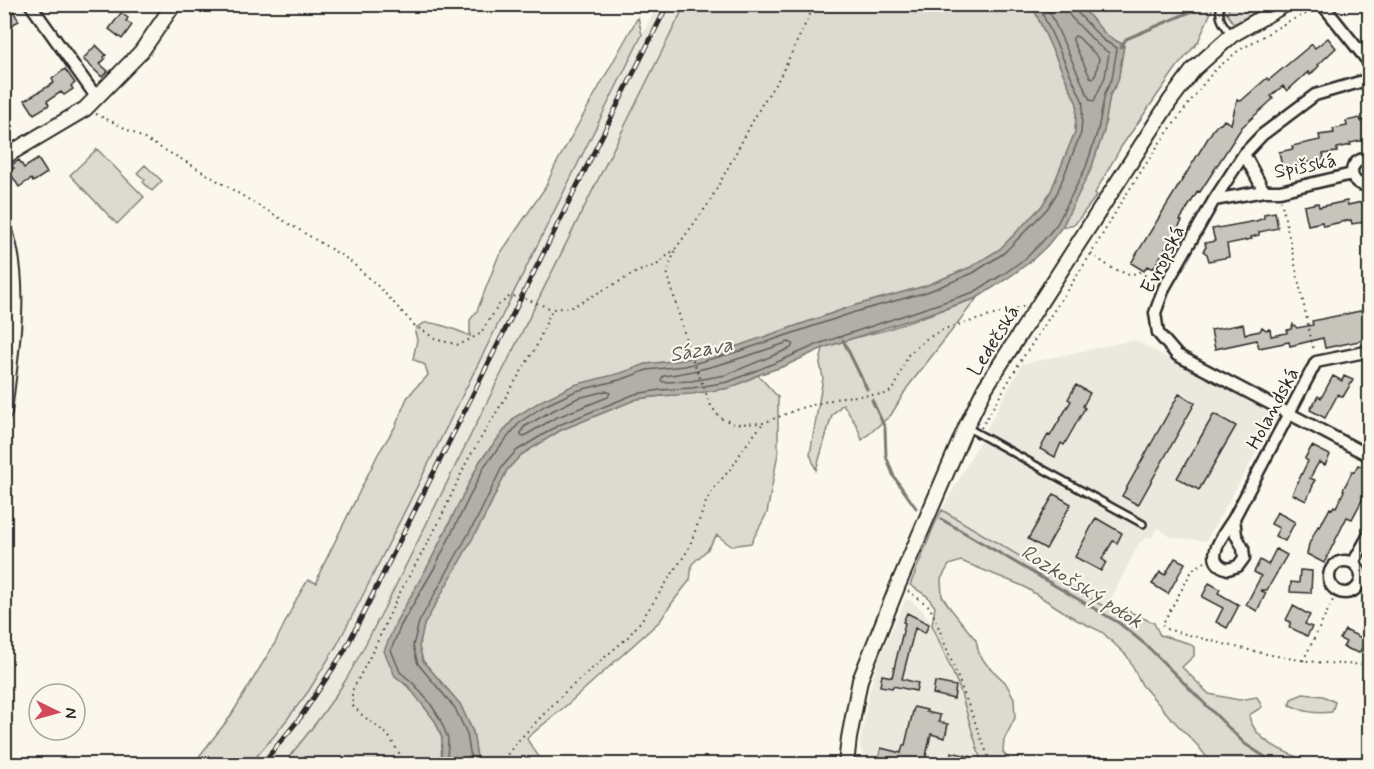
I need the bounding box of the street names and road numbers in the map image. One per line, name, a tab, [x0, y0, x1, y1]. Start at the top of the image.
street label: Spišská	[1272, 147, 1339, 186]
street label: Evropská	[1135, 221, 1192, 298]
street label: Ledečská	[962, 300, 1027, 381]
street label: Holandská	[1240, 363, 1306, 454]

